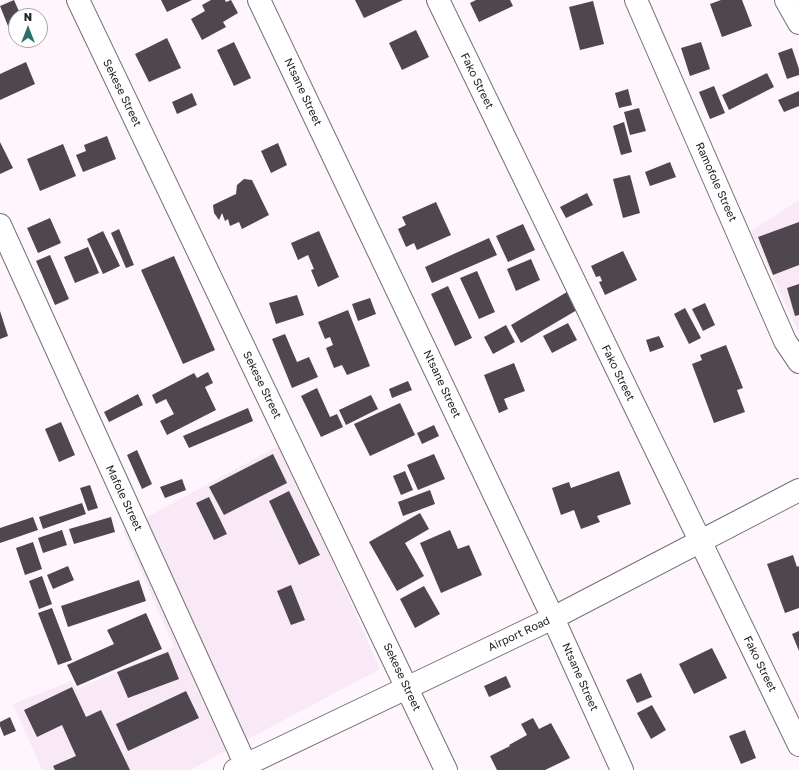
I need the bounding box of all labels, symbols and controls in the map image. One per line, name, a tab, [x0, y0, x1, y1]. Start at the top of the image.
north arrow	[8, 8, 48, 48]
text: N	[24, 10, 32, 23]
street label: Fako Street	[458, 51, 496, 111]
street label: Ntsane Street	[282, 56, 324, 128]
street label: Sekese Street	[100, 57, 144, 129]
street label: Ramofole Street	[693, 140, 739, 224]
street label: Fako Street	[599, 343, 637, 403]
street label: Ntsane Street	[421, 348, 463, 420]
street label: Sekese Street	[240, 349, 284, 421]
street label: Mafole Street	[103, 463, 145, 533]
street label: Airport Road	[486, 614, 552, 654]
street label: Fako Street	[741, 634, 779, 694]
street label: Sekese Street	[381, 641, 423, 713]
street label: Ntsane Street	[559, 641, 601, 713]

